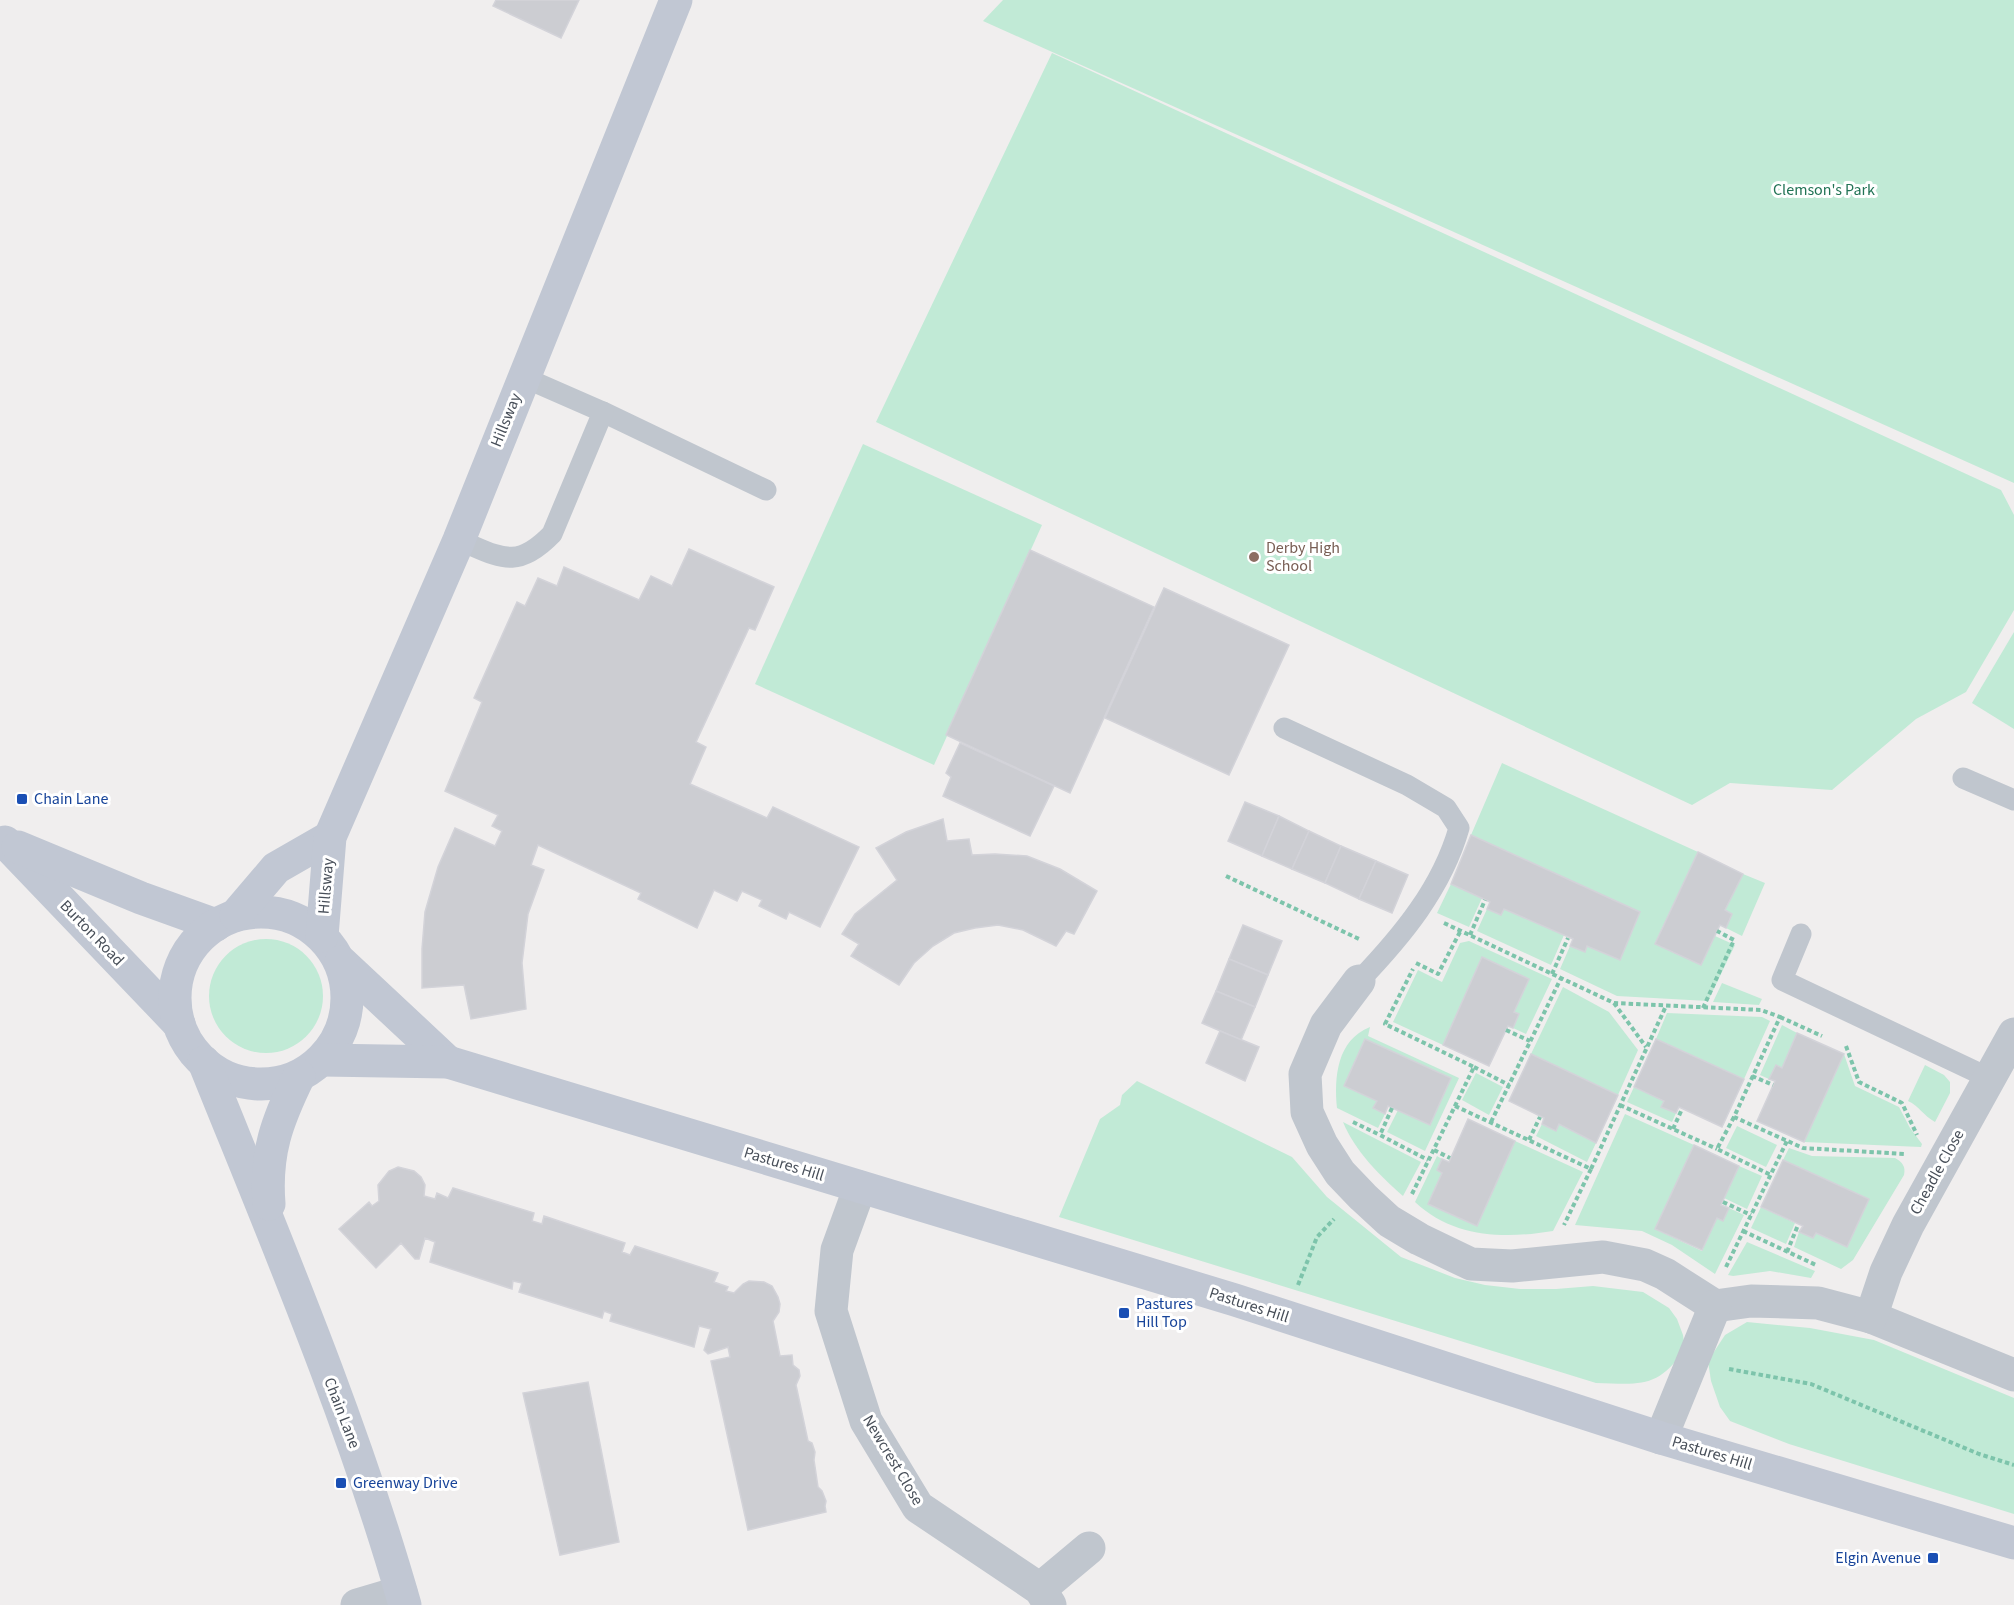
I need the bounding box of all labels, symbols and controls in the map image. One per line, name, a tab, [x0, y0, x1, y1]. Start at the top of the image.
park label: Clemson's Park	[1773, 179, 1875, 201]
street label: Hillsway	[485, 389, 527, 450]
place label: Derby High School	[1266, 537, 1340, 577]
marker: Derby High School	[1247, 550, 1261, 564]
place label: Chain Lane	[34, 788, 108, 810]
marker: Chain Lane	[15, 792, 29, 806]
street label: Hillsway	[313, 857, 339, 915]
street label: Burton Road	[55, 895, 129, 971]
street label: Cheadle Close	[1905, 1125, 1969, 1219]
street label: Pastures Hill	[741, 1141, 827, 1187]
street label: Pastures Hill	[1206, 1282, 1292, 1328]
place label: Pastures Hill Top	[1136, 1293, 1193, 1333]
marker: Pastures Hill Top	[1117, 1306, 1131, 1320]
street label: Chain Lane	[318, 1374, 366, 1452]
street label: Newcrest Close	[857, 1411, 929, 1509]
street label: Pastures Hill	[1669, 1430, 1755, 1476]
place label: Greenway Drive	[353, 1472, 458, 1494]
marker: Greenway Drive	[334, 1476, 348, 1490]
place label: Elgin Avenue	[1835, 1547, 1921, 1569]
marker: Elgin Avenue	[1926, 1551, 1940, 1565]

